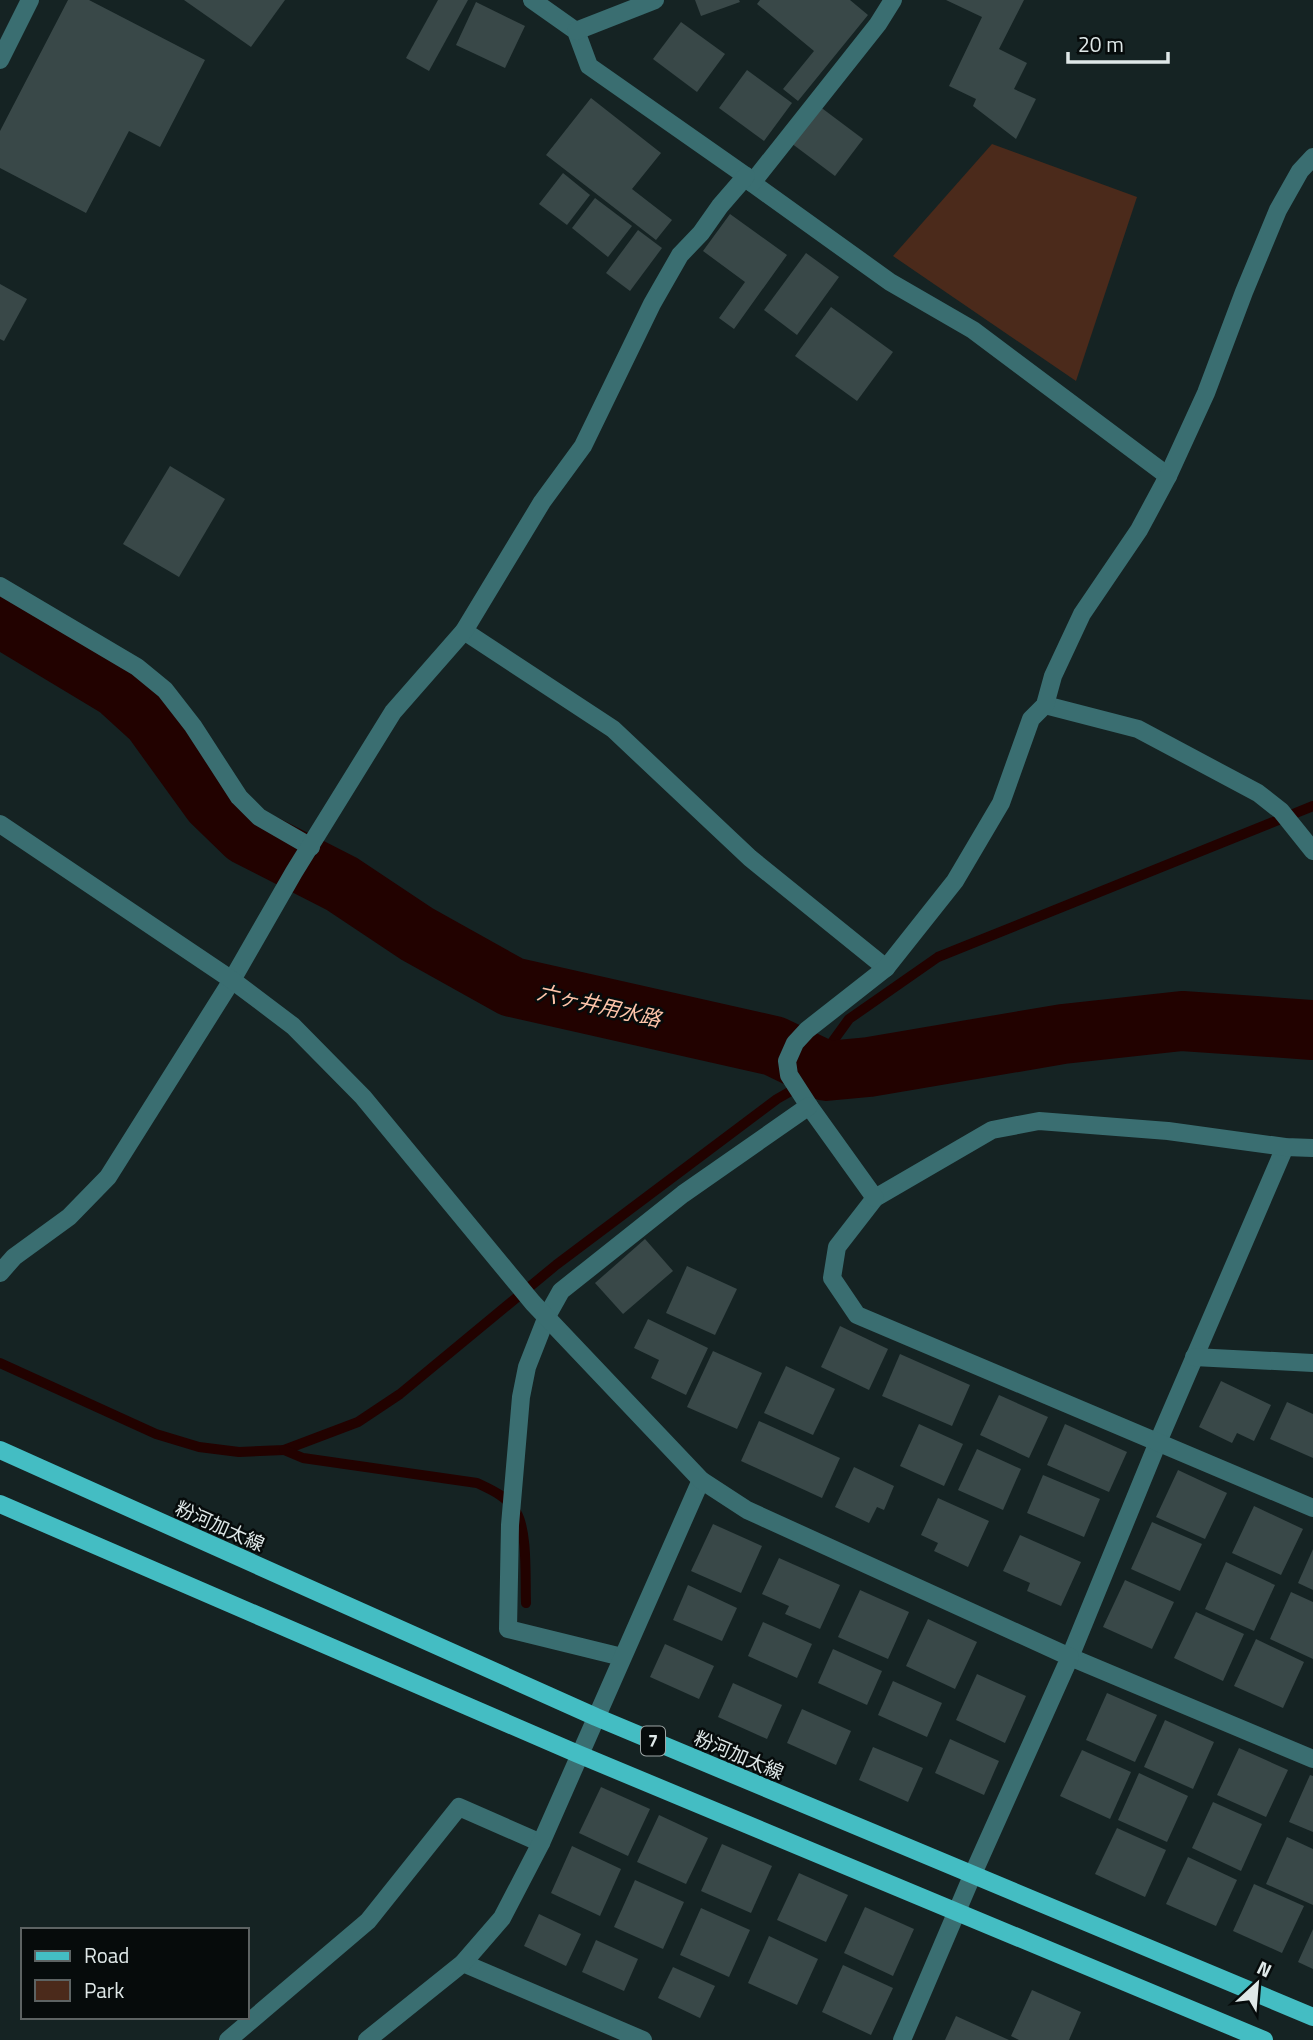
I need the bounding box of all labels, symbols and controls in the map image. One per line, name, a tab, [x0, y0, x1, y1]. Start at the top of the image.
scale bar	[1068, 21, 1168, 65]
text: 20 m	[1078, 28, 1124, 60]
water label: 六ヶ井用水路	[534, 975, 666, 1035]
street label: 粉河加太線	[171, 1493, 270, 1558]
street label: 粉河加太線	[690, 1723, 789, 1786]
road number: 7	[641, 1726, 665, 1756]
legend	[21, 1928, 248, 2019]
text: Road	[84, 1939, 129, 1971]
north arrow	[1222, 1949, 1292, 2019]
text: N	[1252, 1952, 1277, 1984]
text: Park	[84, 1974, 124, 2006]

